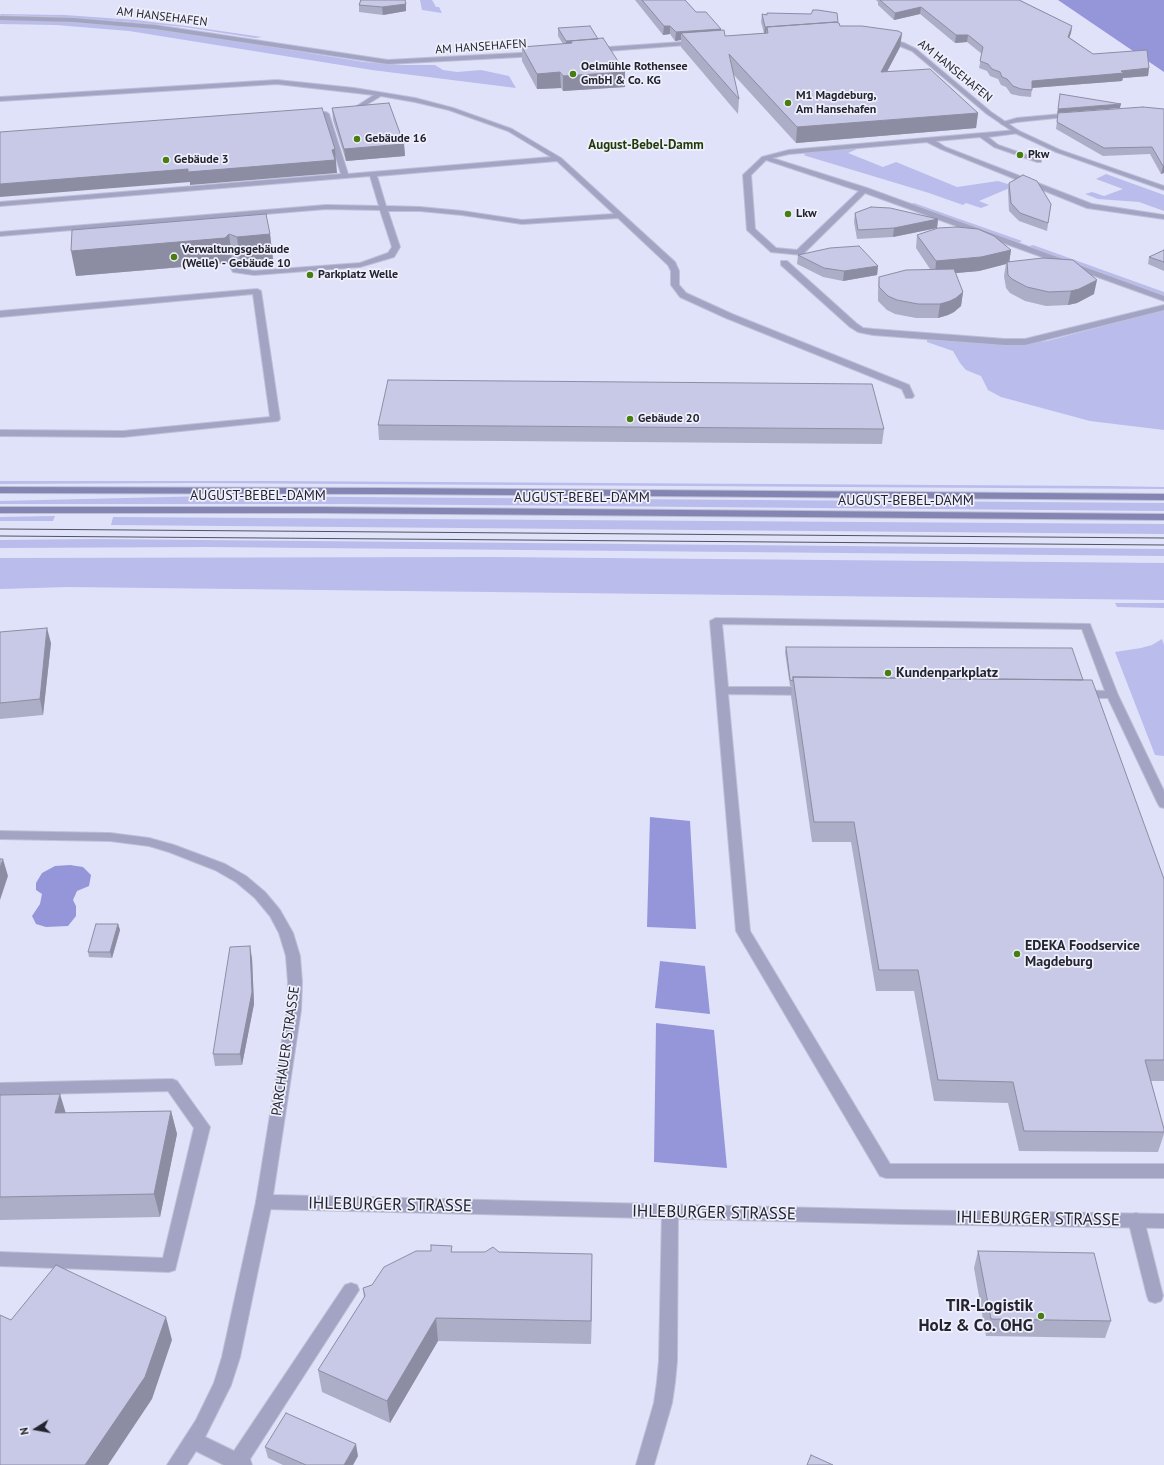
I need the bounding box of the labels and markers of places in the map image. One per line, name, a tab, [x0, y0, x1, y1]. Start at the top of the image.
place label: Oelmühle Rothensee GmbH & Co. KG	[581, 60, 688, 88]
marker: Oelmühle Rothensee GmbH & Co. KG	[568, 69, 578, 79]
place label: M1 Magdeburg, Am Hansehafen	[796, 89, 877, 117]
marker: M1 Magdeburg, Am Hansehafen	[783, 98, 793, 108]
place label: Gebäude 16	[365, 132, 426, 146]
marker: Gebäude 16	[352, 134, 362, 144]
place label: Pkw	[1028, 148, 1049, 162]
marker: Pkw	[1015, 150, 1025, 160]
place label: Gebäude 3	[174, 153, 229, 167]
marker: Gebäude 3	[161, 155, 171, 165]
place label: Lkw	[796, 207, 817, 221]
marker: Lkw	[783, 209, 793, 219]
place label: Verwaltungsgebäude (Welle) - Gebäude 10	[182, 243, 290, 271]
marker: Verwaltungsgebäude (Welle) - Gebäude 10	[169, 252, 179, 262]
place label: Parkplatz Welle	[318, 268, 398, 282]
marker: Parkplatz Welle	[305, 270, 315, 280]
place label: Gebäude 20	[638, 412, 699, 426]
marker: Gebäude 20	[625, 414, 635, 424]
place label: Kundenparkplatz	[896, 665, 998, 681]
marker: Kundenparkplatz	[883, 668, 893, 678]
place label: EDEKA Foodservice Magdeburg	[1025, 938, 1140, 970]
marker: EDEKA Foodservice Magdeburg	[1012, 949, 1022, 959]
place label: TIR-Logistik Holz & Co. OHG	[918, 1296, 1033, 1336]
marker: TIR-Logistik Holz & Co. OHG	[1036, 1311, 1046, 1321]

